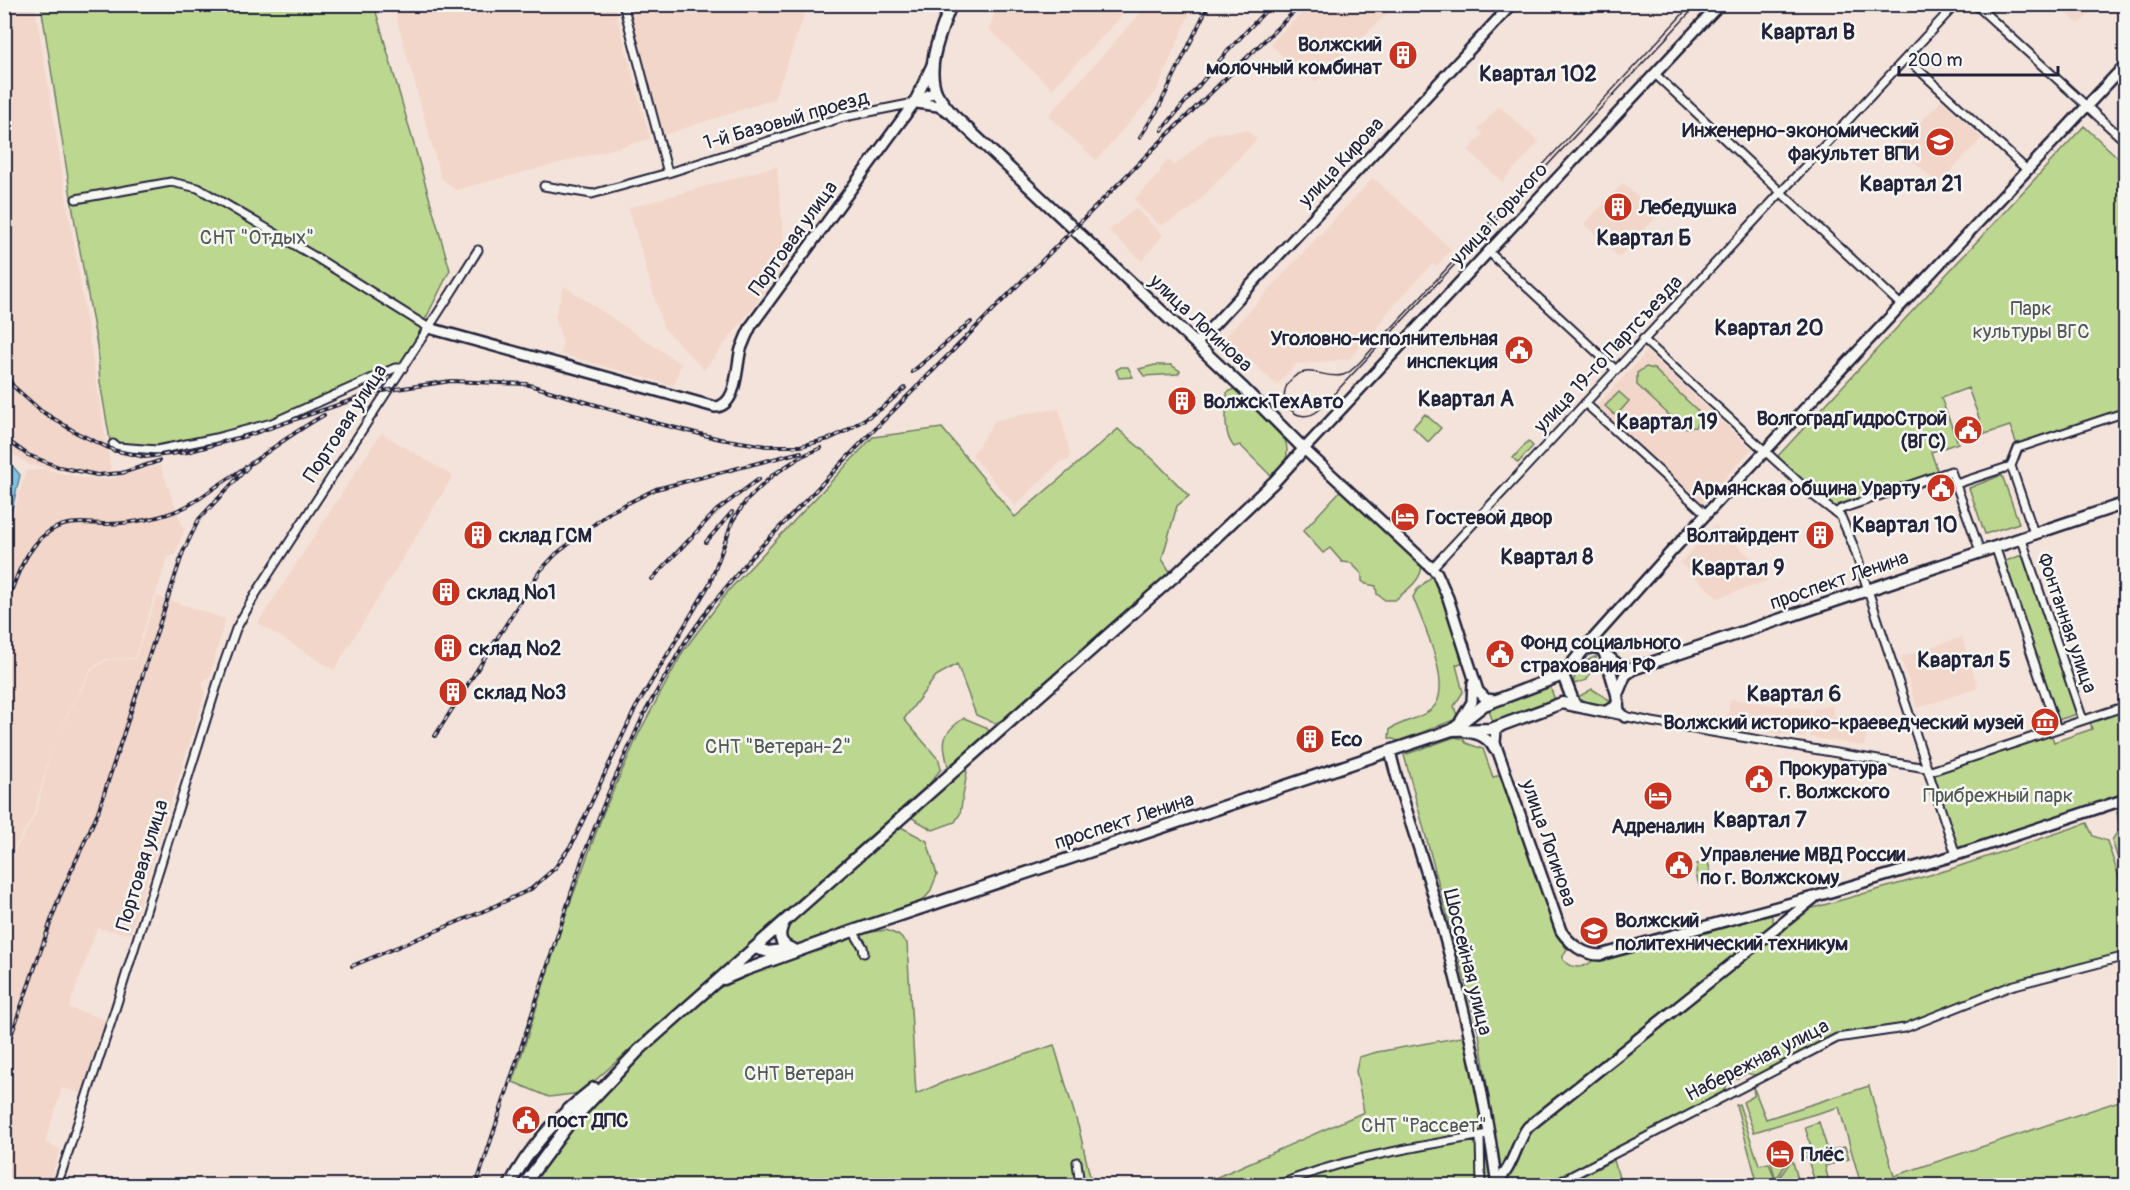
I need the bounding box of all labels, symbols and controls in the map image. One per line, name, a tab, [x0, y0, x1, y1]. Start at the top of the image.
district label: Квартал В	[1761, 18, 1855, 46]
place label: Волжский молочный комбинат	[1206, 32, 1383, 80]
building icon: Волжский молочный комбинат	[1387, 39, 1419, 71]
scale bar	[1899, 39, 2058, 77]
text: 200 m	[1908, 49, 1963, 72]
district label: Квартал 102	[1479, 60, 1597, 88]
street label: 1-й Базовый проезд	[701, 84, 871, 156]
street label: улица Кирова	[1292, 112, 1389, 213]
place label: Инженерно-экономический факультет ВПИ	[1682, 118, 1919, 166]
school or university icon: Инженерно-экономический факультет ВПИ	[1924, 126, 1956, 158]
street label: улица Горького	[1444, 157, 1553, 271]
district label: Квартал 21	[1860, 170, 1962, 198]
street label: Портовая улица	[743, 176, 843, 300]
building icon: Лебедушка	[1602, 191, 1634, 223]
place label: Лебедушка	[1638, 195, 1737, 220]
district label: Квартал Б	[1597, 224, 1691, 252]
park label: СНТ "Отдых"	[200, 225, 314, 250]
street label: улица Логинова	[1143, 268, 1258, 377]
street label: улица 19-го Партсъезда	[1528, 270, 1688, 439]
park label: Парк культуры ВГС	[1972, 296, 2090, 344]
district label: Квартал 20	[1714, 314, 1824, 342]
place label: Уголовно-исполнительная инспекция	[1270, 326, 1498, 374]
public building icon: Уголовно-исполнительная инспекция	[1503, 334, 1535, 366]
street label: Портовая улица	[298, 359, 392, 487]
building icon: ВолжскТехАвто	[1166, 385, 1198, 417]
district label: Квартал А	[1418, 385, 1515, 413]
place label: ВолжскТехАвто	[1203, 389, 1344, 414]
place label: ВолгоградГидроСтрой (ВГС)	[1757, 406, 1947, 454]
district label: Квартал 19	[1616, 408, 1718, 436]
public building icon: ВолгоградГидроСтрой (ВГС)	[1952, 414, 1984, 446]
public building icon: Армянская община Урарту	[1925, 472, 1957, 504]
place label: Армянская община Урарту	[1692, 476, 1920, 501]
hotel icon: Гостевой двор	[1389, 501, 1421, 533]
place label: Гостевой двор	[1426, 505, 1553, 530]
district label: Квартал 10	[1852, 511, 1958, 539]
building icon: склад ГСМ	[462, 519, 494, 551]
building icon: Волтайрдент	[1804, 519, 1836, 551]
place label: склад ГСМ	[498, 523, 592, 548]
place label: Волтайрдент	[1686, 523, 1800, 548]
district label: Квартал 8	[1501, 543, 1593, 571]
street label: проспект Ленина	[1766, 545, 1912, 615]
street label: Фонтанная улица	[2031, 550, 2103, 696]
district label: Квартал 9	[1691, 554, 1785, 582]
building icon: склад №1	[430, 576, 462, 608]
place label: склад №1	[466, 580, 556, 605]
place label: Фонд социального страхования РФ	[1520, 630, 1681, 678]
building icon: склад №2	[432, 632, 464, 664]
place label: склад №2	[468, 636, 561, 661]
public building icon: Фонд социального страхования РФ	[1484, 638, 1516, 670]
district label: Квартал 5	[1917, 646, 2011, 674]
building icon: склад №3	[437, 676, 469, 708]
place label: склад №3	[473, 680, 566, 705]
district label: Квартал 6	[1747, 680, 1841, 708]
museum icon: Волжский историко-краеведческий музей	[2029, 706, 2061, 738]
place label: Волжский историко-краеведческий музей	[1663, 710, 2024, 735]
building icon: Eco	[1294, 723, 1326, 755]
place label: Eco	[1331, 727, 1363, 752]
park label: СНТ "Ветеран-2"	[705, 734, 851, 759]
place label: Прокуратура г. Волжского	[1779, 756, 1890, 804]
public building icon: Прокуратура г. Волжского	[1743, 763, 1775, 795]
street label: улица Логинова	[1515, 775, 1582, 910]
hotel icon: Адреналин	[1642, 780, 1674, 812]
park label: Прибрежный парк	[1923, 783, 2073, 808]
street label: проспект Ленина	[1051, 787, 1197, 855]
street label: Портовая улица	[110, 796, 174, 934]
district label: Квартал 7	[1713, 806, 1807, 834]
place label: Адреналин	[1612, 814, 1704, 839]
place label: Управление МВД России по г. Волжскому	[1700, 842, 1905, 890]
public building icon: Управление МВД России по г. Волжскому	[1663, 849, 1695, 881]
street label: Шоссейная улица	[1438, 886, 1498, 1038]
place label: Волжский политехнический техникум	[1615, 908, 1848, 956]
school or university icon: Волжский политехнический техникум	[1578, 915, 1610, 947]
street label: Набережная улица	[1681, 1013, 1833, 1107]
park label: СНТ Ветеран	[744, 1061, 854, 1086]
public building icon: пост ДПС	[510, 1104, 542, 1136]
place label: пост ДПС	[547, 1108, 628, 1133]
park label: СНТ "Рассвет"	[1361, 1113, 1487, 1138]
hotel icon: Плёс	[1764, 1138, 1796, 1170]
place label: Плёс	[1801, 1142, 1844, 1167]

